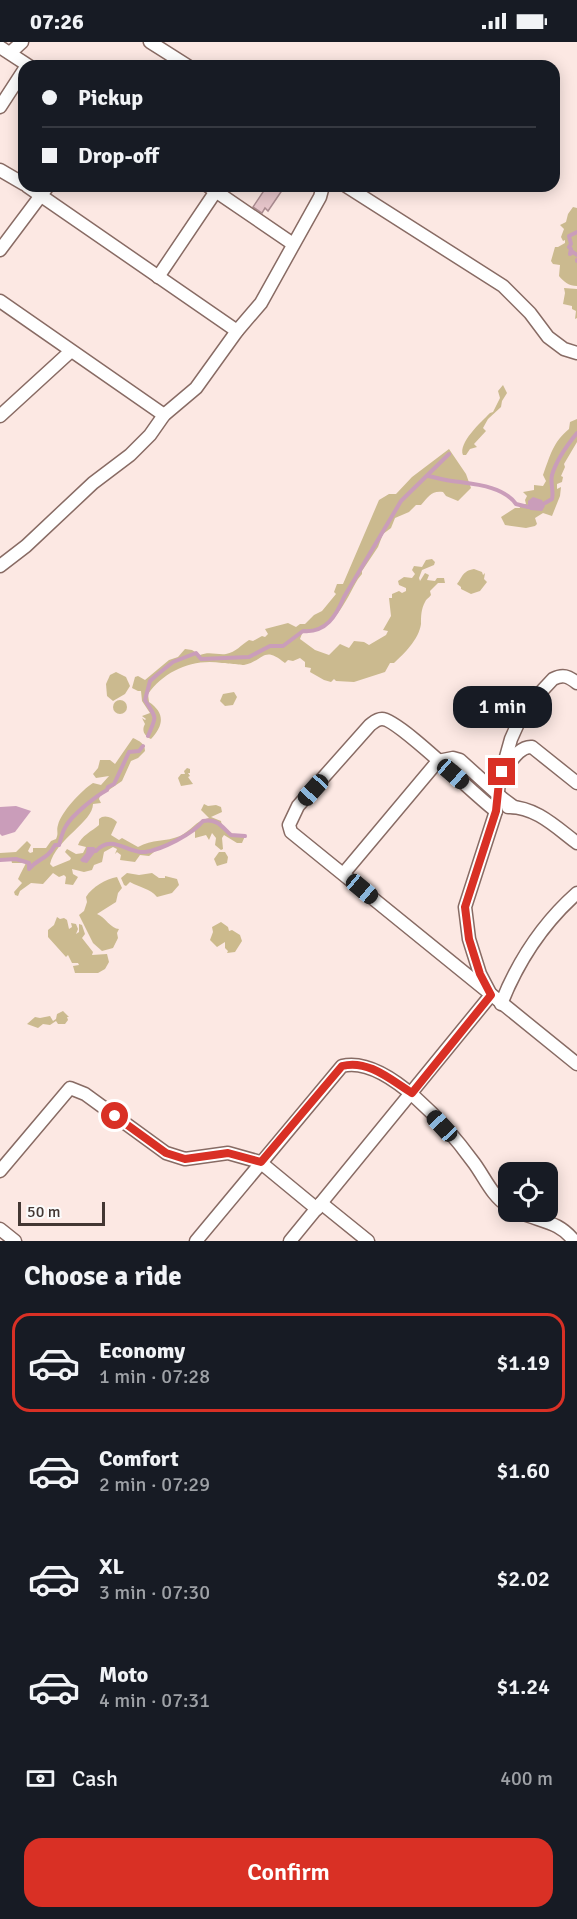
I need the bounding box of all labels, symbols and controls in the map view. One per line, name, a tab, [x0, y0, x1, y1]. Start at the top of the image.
text: 07:26	[30, 8, 84, 35]
text: Pickup	[78, 84, 143, 111]
text: Drop-off	[78, 142, 159, 169]
callout: 1 min	[452, 685, 552, 727]
text: 1 min	[479, 694, 526, 719]
car	[434, 755, 472, 793]
route end	[488, 758, 515, 785]
car	[294, 771, 332, 809]
car	[342, 871, 382, 907]
route start	[101, 1102, 128, 1129]
car	[423, 1107, 461, 1145]
map controls	[498, 1162, 558, 1222]
button: locate	[498, 1162, 558, 1222]
scale bar	[18, 1199, 105, 1226]
text: 50 m	[27, 1202, 61, 1222]
text: Choose a ride	[24, 1260, 182, 1293]
icon: car	[27, 1336, 81, 1390]
text: Economy	[99, 1337, 185, 1364]
text: $1.19	[496, 1349, 550, 1376]
text: 1 min · 07:28	[99, 1364, 210, 1389]
icon: car	[27, 1444, 81, 1498]
text: Comfort	[99, 1445, 179, 1472]
text: $1.60	[496, 1457, 550, 1484]
text: 2 min · 07:29	[99, 1472, 210, 1497]
icon: car	[27, 1552, 81, 1606]
text: XL	[99, 1553, 124, 1580]
text: $2.02	[496, 1565, 550, 1592]
text: 3 min · 07:30	[99, 1580, 210, 1605]
icon: car	[27, 1660, 81, 1714]
text: Moto	[99, 1661, 148, 1688]
text: $1.24	[496, 1673, 550, 1700]
text: 4 min · 07:31	[99, 1688, 210, 1713]
icon: cash	[24, 1762, 57, 1795]
text: Cash	[72, 1765, 118, 1792]
text: 400 m	[500, 1766, 553, 1791]
button: Confirm	[24, 1838, 553, 1907]

